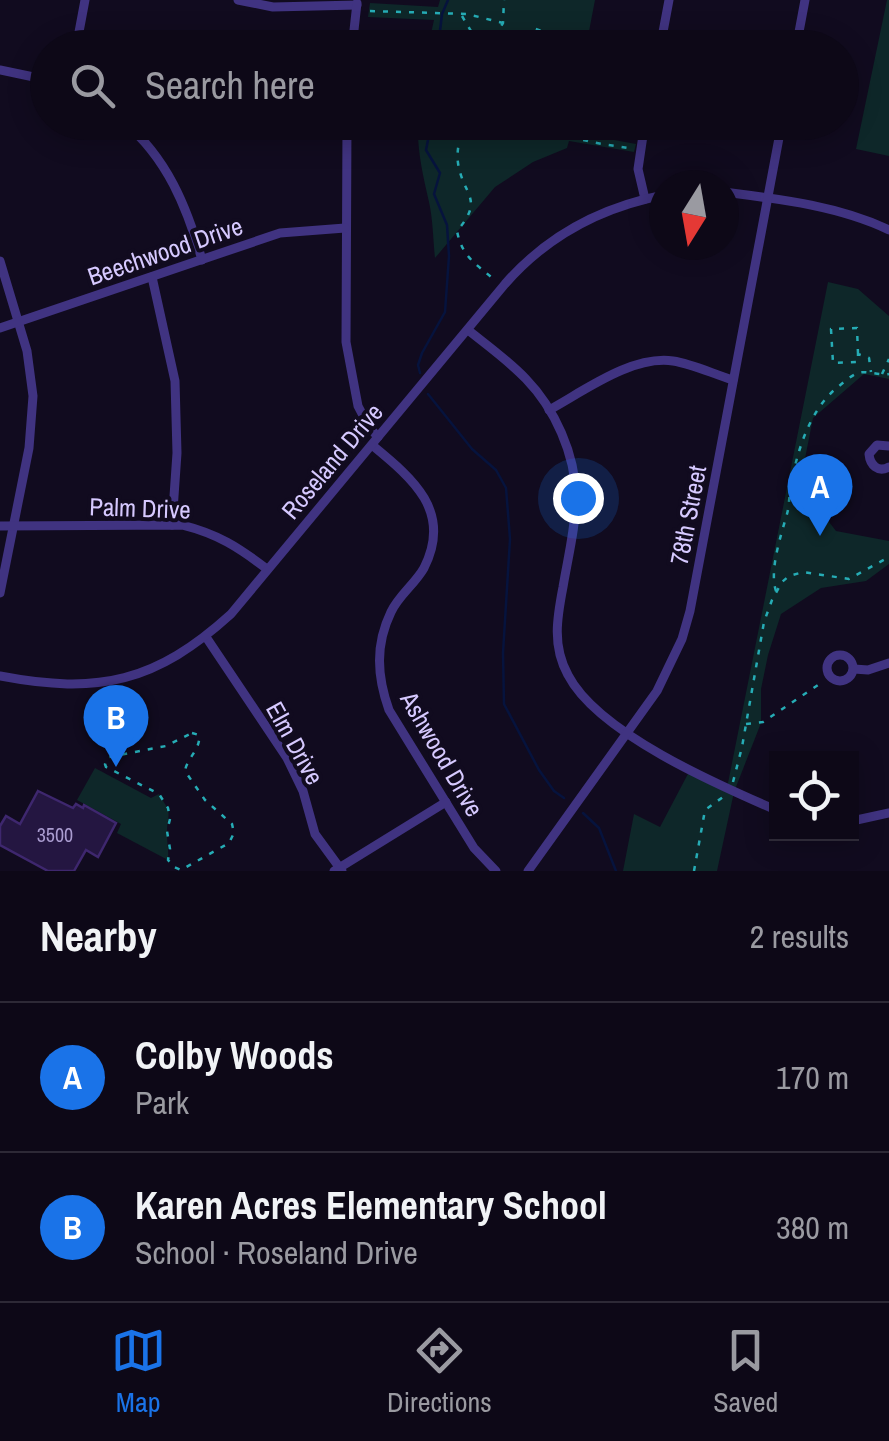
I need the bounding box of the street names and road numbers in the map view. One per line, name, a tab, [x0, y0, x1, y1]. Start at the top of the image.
street label: Beechwood Drive	[83, 209, 247, 293]
street label: Roseland Drive	[274, 396, 390, 526]
street label: 78th Street	[662, 462, 714, 567]
street label: Palm Drive	[89, 489, 191, 527]
street label: Ashwood Drive	[392, 684, 491, 823]
street label: Elm Drive	[258, 695, 332, 791]

